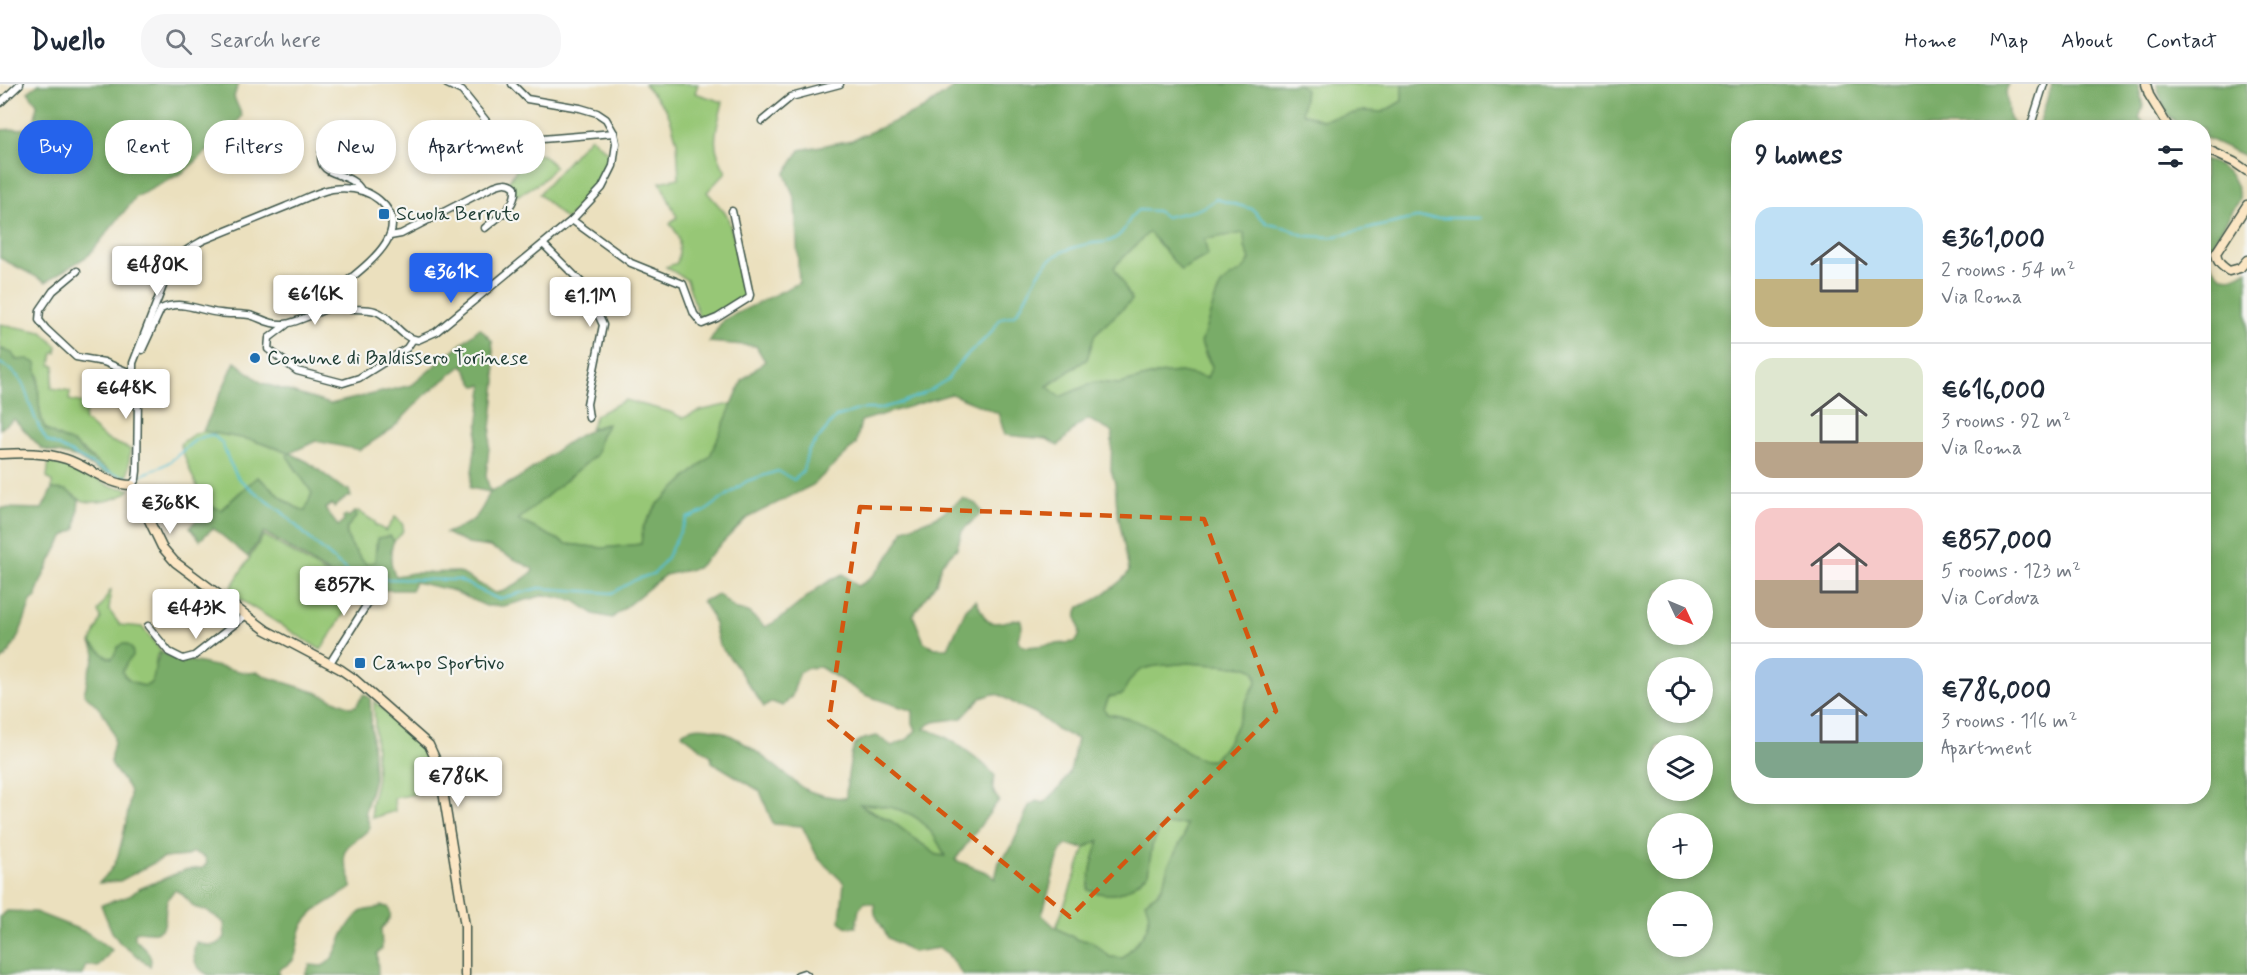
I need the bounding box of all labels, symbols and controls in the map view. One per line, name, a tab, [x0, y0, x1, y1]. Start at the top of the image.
search box	[141, 14, 561, 68]
text: Dwello	[30, 23, 105, 60]
icon: search	[162, 25, 195, 58]
text: Search here	[210, 27, 321, 55]
text: Home	[1905, 27, 1957, 55]
text: Map	[1990, 27, 2028, 55]
text: About	[2061, 27, 2113, 55]
text: Contact	[2146, 27, 2217, 55]
chip: Buy	[18, 120, 93, 174]
chip: Rent	[105, 120, 192, 174]
chip: Filters	[204, 120, 304, 174]
chip: New	[316, 120, 396, 174]
chip: Apartment	[408, 120, 545, 174]
text: 9 homes	[1755, 139, 1843, 173]
icon: filters	[2154, 140, 2187, 173]
place label: Scuola Berruto	[396, 201, 520, 228]
marker: Scuola Berruto	[377, 207, 391, 221]
text: €361,000	[1941, 223, 2045, 257]
icon: home	[1803, 231, 1875, 303]
pin: €480K	[115, 246, 199, 297]
text: €480K	[126, 252, 188, 279]
pin: €361K	[409, 253, 493, 304]
text: 2 rooms · 54 m²	[1941, 257, 2075, 284]
text: €361K	[423, 259, 479, 286]
pin: €616K	[273, 275, 357, 326]
pin: €1.1M	[548, 277, 632, 328]
text: €616K	[287, 281, 343, 308]
text: €1.1M	[564, 283, 616, 310]
text: Via Roma	[1941, 284, 2022, 311]
place label: Comune di Baldissero Torinese	[267, 345, 529, 372]
marker: Comune di Baldissero Torinese	[248, 351, 262, 365]
pin: €648K	[84, 369, 168, 420]
text: €616,000	[1941, 374, 2045, 408]
text: €648K	[96, 375, 156, 402]
icon: home	[1803, 382, 1875, 454]
text: 3 rooms · 92 m²	[1941, 408, 2071, 435]
text: Via Roma	[1941, 435, 2022, 462]
pin: €368K	[128, 484, 212, 535]
text: €368K	[141, 490, 199, 517]
text: €857,000	[1941, 524, 2052, 558]
icon: home	[1803, 532, 1875, 604]
text: 5 rooms · 123 m²	[1941, 558, 2081, 585]
pin: €857K	[302, 566, 386, 617]
text: €857K	[314, 572, 374, 599]
north arrow	[1647, 579, 1713, 645]
map controls	[1647, 579, 1713, 957]
text: Via Cordova	[1941, 585, 2040, 612]
pin: €443K	[154, 589, 238, 640]
text: €443K	[166, 595, 226, 622]
place label: Campo Sportivo	[372, 650, 505, 677]
marker: Campo Sportivo	[353, 656, 367, 670]
button: locate	[1647, 657, 1713, 723]
text: €786,000	[1941, 674, 2051, 708]
icon: home	[1803, 682, 1875, 754]
text: 3 rooms · 116 m²	[1941, 708, 2077, 735]
button: layers	[1647, 735, 1713, 801]
text: Apartment	[1941, 735, 2032, 762]
pin: €786K	[416, 757, 500, 808]
text: €786K	[428, 763, 488, 790]
button: +	[1647, 813, 1713, 879]
button: −	[1647, 891, 1713, 957]

